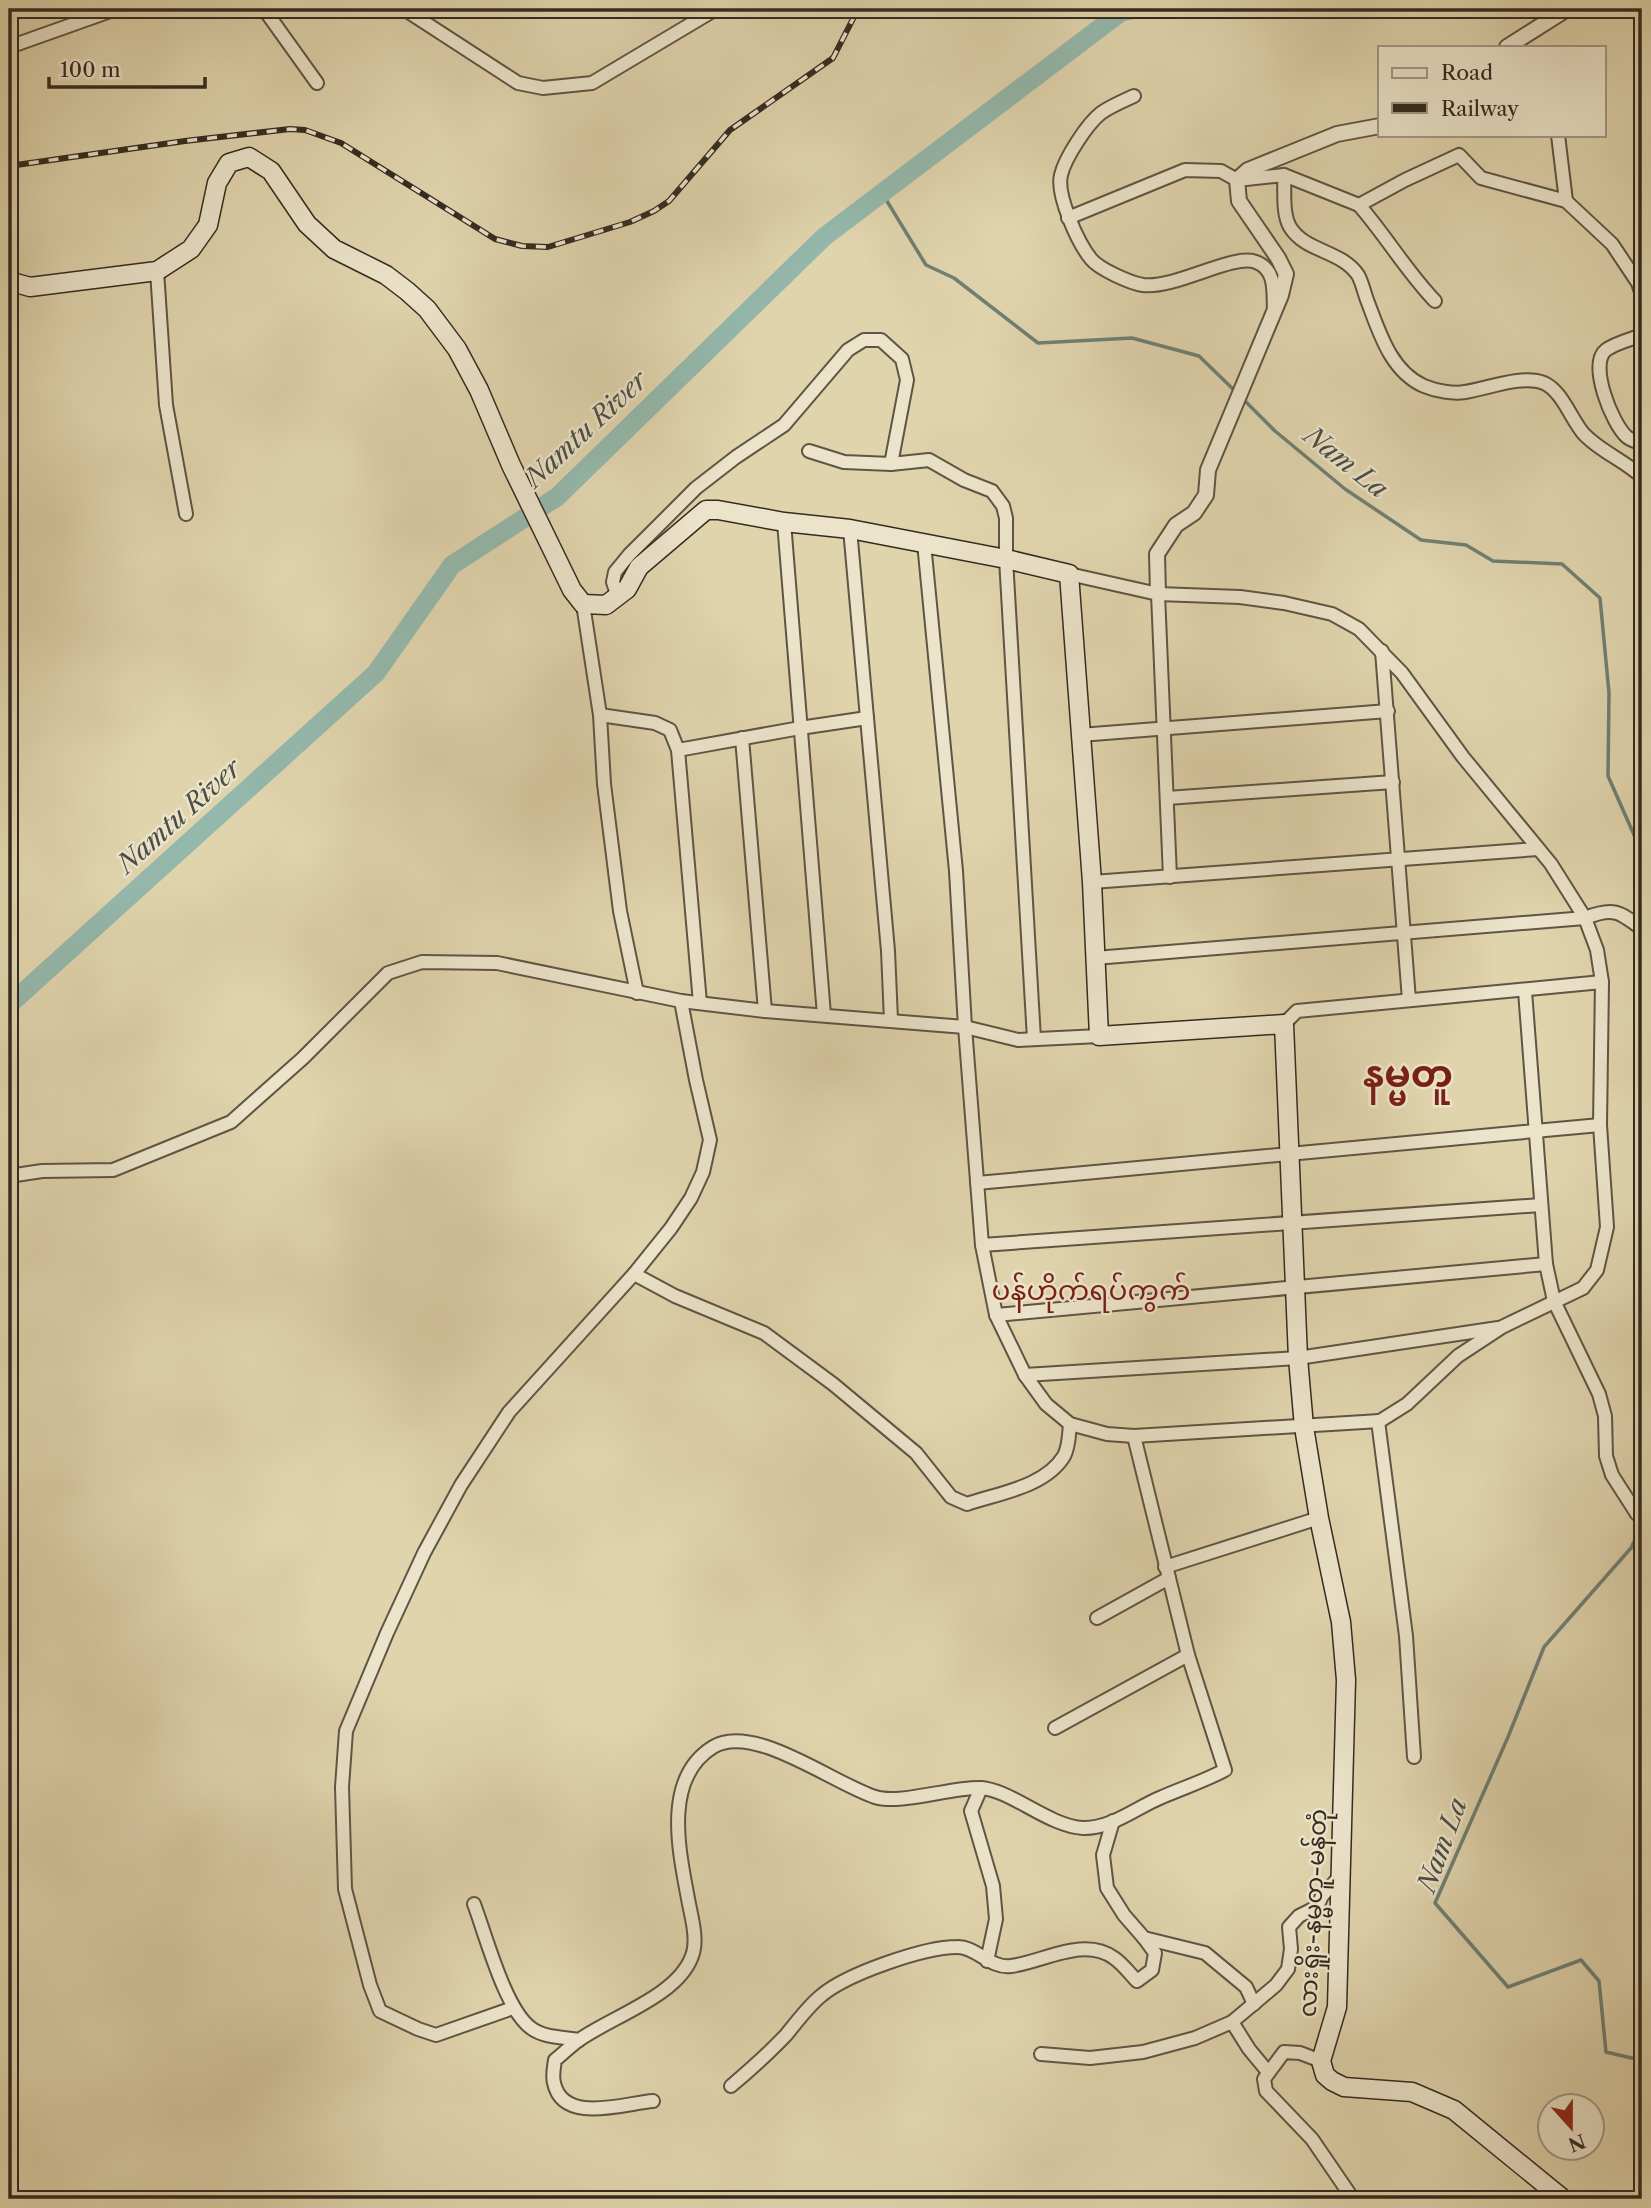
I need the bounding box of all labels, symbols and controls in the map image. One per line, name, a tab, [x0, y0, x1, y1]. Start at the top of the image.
scale bar	[49, 46, 205, 90]
legend	[1378, 46, 1606, 136]
text: 100 m	[60, 57, 121, 82]
text: Road	[1441, 60, 1493, 85]
text: Railway	[1441, 96, 1519, 121]
water label: Namtu River	[517, 363, 655, 495]
water label: Nam La	[1296, 418, 1395, 505]
water label: Namtu River	[109, 751, 249, 881]
district label: နမ္မတူ	[1363, 1050, 1453, 1106]
district label: ပန်ဟိုက်ရပ်ကွက်	[992, 1272, 1191, 1313]
water label: Nam La	[1410, 1793, 1474, 1898]
street label: လားရှိုး-နမ္မတူ-မန်တုံ	[1292, 1808, 1338, 2018]
north arrow	[1536, 2092, 1606, 2162]
text: N	[1565, 2129, 1589, 2156]

